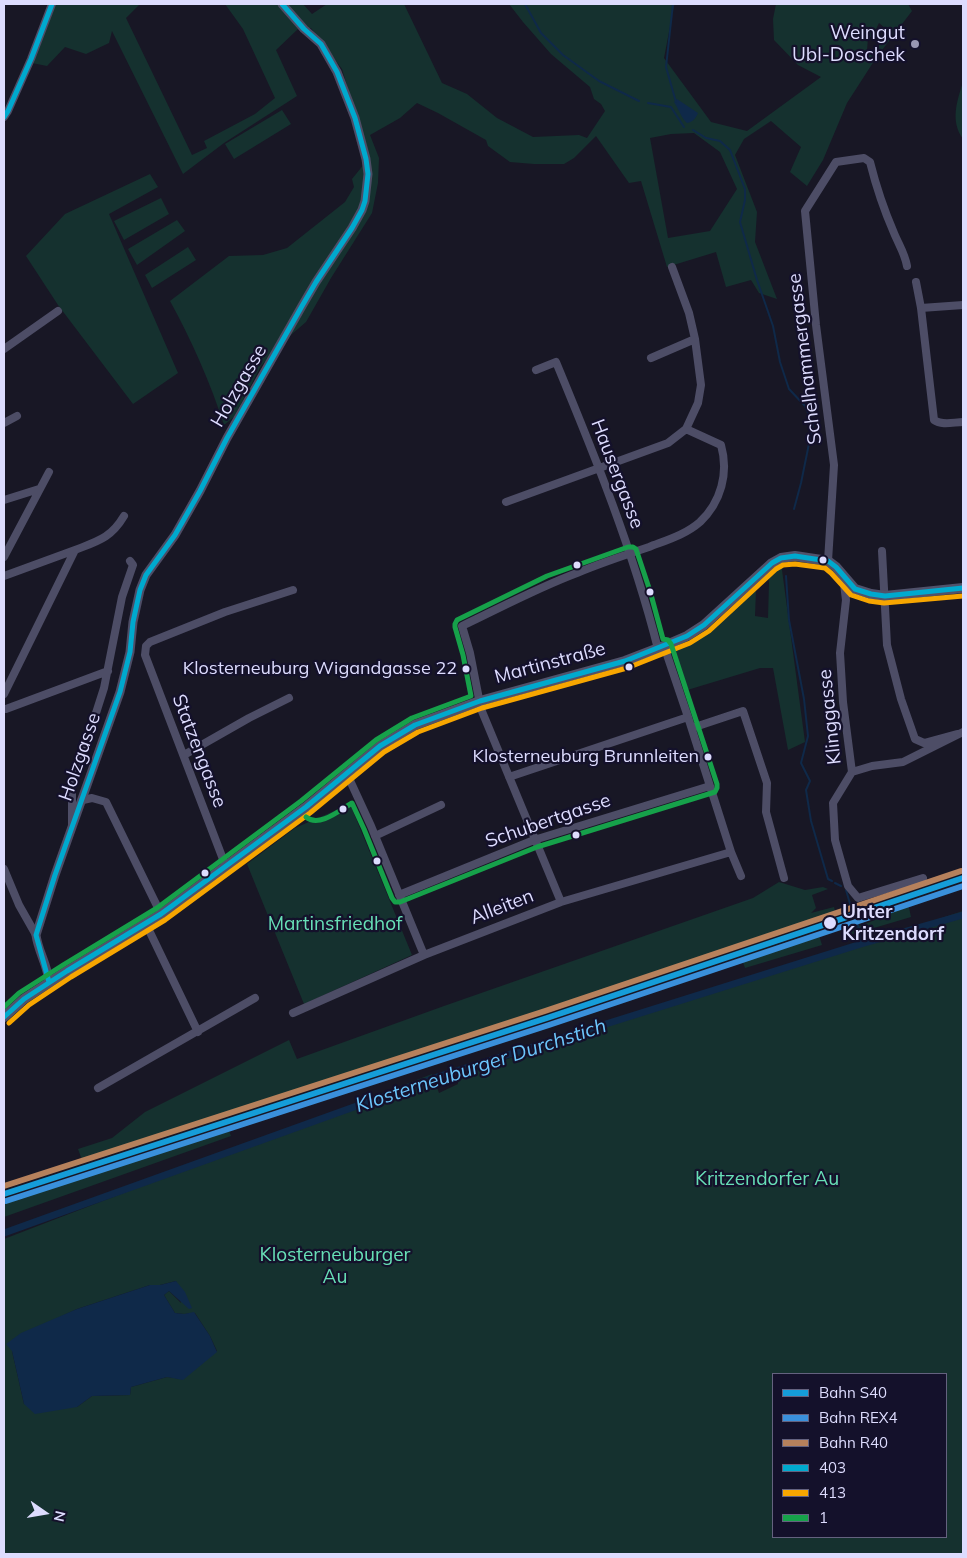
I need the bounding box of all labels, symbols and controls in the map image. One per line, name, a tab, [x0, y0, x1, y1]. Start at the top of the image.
place label: Weingut Ubl-Doschek	[792, 22, 905, 66]
marker: Weingut Ubl-Doschek	[909, 38, 921, 50]
street label: Schelhammergasse	[783, 272, 827, 446]
street label: Holzgasse	[206, 341, 272, 431]
street label: Hausergasse	[586, 416, 648, 532]
unlabelled marker	[818, 555, 828, 565]
unlabelled marker	[572, 560, 582, 570]
unlabelled marker	[645, 587, 655, 597]
street label: Martinstraße	[492, 637, 608, 689]
place label: Klosterneuburg Wigandgasse 22	[183, 658, 457, 680]
unlabelled marker	[624, 662, 634, 672]
marker: Klosterneuburg Wigandgasse 22	[461, 664, 471, 674]
street label: Klinggasse	[814, 668, 846, 766]
street label: Statzengasse	[167, 691, 231, 811]
street label: Holzgasse	[54, 710, 106, 804]
place label: Klosterneuburg Brunnleiten	[473, 746, 699, 768]
marker: Klosterneuburg Brunnleiten	[703, 752, 713, 762]
street label: Schubertgasse	[482, 789, 614, 853]
unlabelled marker	[338, 804, 348, 814]
unlabelled marker	[571, 830, 581, 840]
unlabelled marker	[372, 856, 382, 866]
unlabelled marker	[200, 868, 210, 878]
street label: Alleiten	[467, 885, 537, 929]
place label: Unter Kritzendorf	[842, 901, 944, 945]
park label: Martinsfriedhof	[268, 913, 402, 935]
marker: Unter Kritzendorf	[822, 915, 838, 931]
water label: Klosterneuburger Durchstich	[353, 1014, 609, 1118]
park label: Kritzendorfer Au	[695, 1168, 839, 1190]
park label: Klosterneuburger Au	[260, 1244, 410, 1288]
legend	[772, 1373, 947, 1538]
text: Bahn S40	[819, 1383, 887, 1402]
text: Bahn REX4	[819, 1408, 898, 1427]
text: Bahn R40	[819, 1433, 888, 1452]
text: 403	[819, 1458, 846, 1477]
text: 413	[819, 1483, 846, 1502]
north arrow	[20, 1488, 70, 1538]
text: 1	[819, 1508, 828, 1527]
text: N	[50, 1509, 70, 1524]

